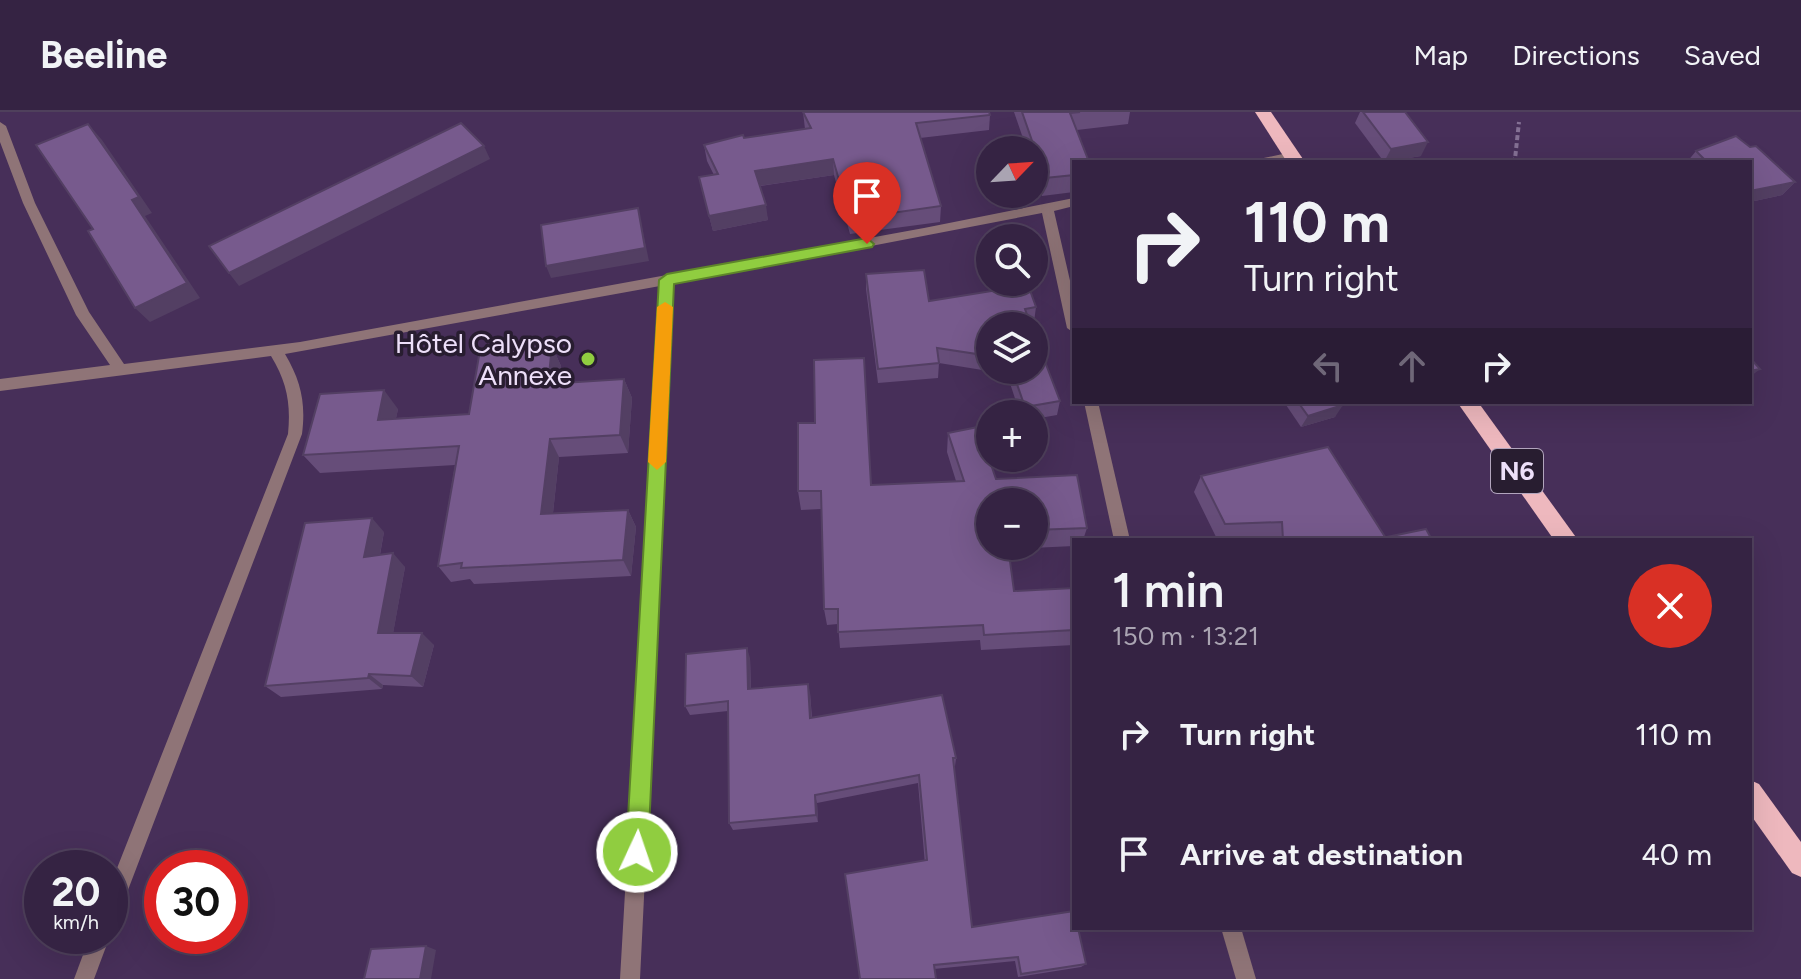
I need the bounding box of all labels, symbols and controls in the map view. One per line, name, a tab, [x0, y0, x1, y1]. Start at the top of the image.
text: Beeline	[40, 32, 167, 78]
text: Map	[1414, 38, 1468, 72]
text: Directions	[1512, 38, 1640, 72]
text: Saved	[1684, 38, 1761, 72]
north arrow	[976, 136, 1048, 208]
map controls	[976, 136, 1048, 560]
pin	[833, 162, 901, 244]
icon: arrive	[845, 174, 889, 218]
text: 110 m	[1244, 189, 1390, 256]
icon: right	[1112, 192, 1216, 296]
button: search	[976, 224, 1048, 296]
text: Turn right	[1244, 257, 1399, 300]
button: layers	[976, 312, 1048, 384]
place label: Hôtel Calypso Annexe	[395, 326, 572, 392]
icon: left	[1306, 344, 1350, 388]
icon: ahead	[1390, 344, 1434, 388]
icon: right	[1474, 344, 1518, 388]
marker: Hôtel Calypso Annexe	[579, 350, 597, 368]
button: +	[976, 400, 1048, 472]
road number: N6	[1491, 449, 1543, 493]
button: −	[976, 488, 1048, 560]
text: 1 min	[1112, 561, 1224, 619]
button: close	[1628, 564, 1712, 648]
text: 150 m · 13:21	[1112, 620, 1259, 652]
icon: right	[1112, 712, 1156, 756]
text: Turn right	[1180, 716, 1315, 753]
text: 110 m	[1635, 716, 1712, 753]
position arrow	[595, 810, 679, 894]
icon: arrive	[1112, 832, 1156, 876]
text: Arrive at destination	[1180, 836, 1463, 873]
text: 40 m	[1641, 836, 1712, 873]
speed limit sign: 30	[144, 850, 248, 954]
text: 20	[51, 868, 101, 916]
text: km/h	[53, 910, 99, 934]

